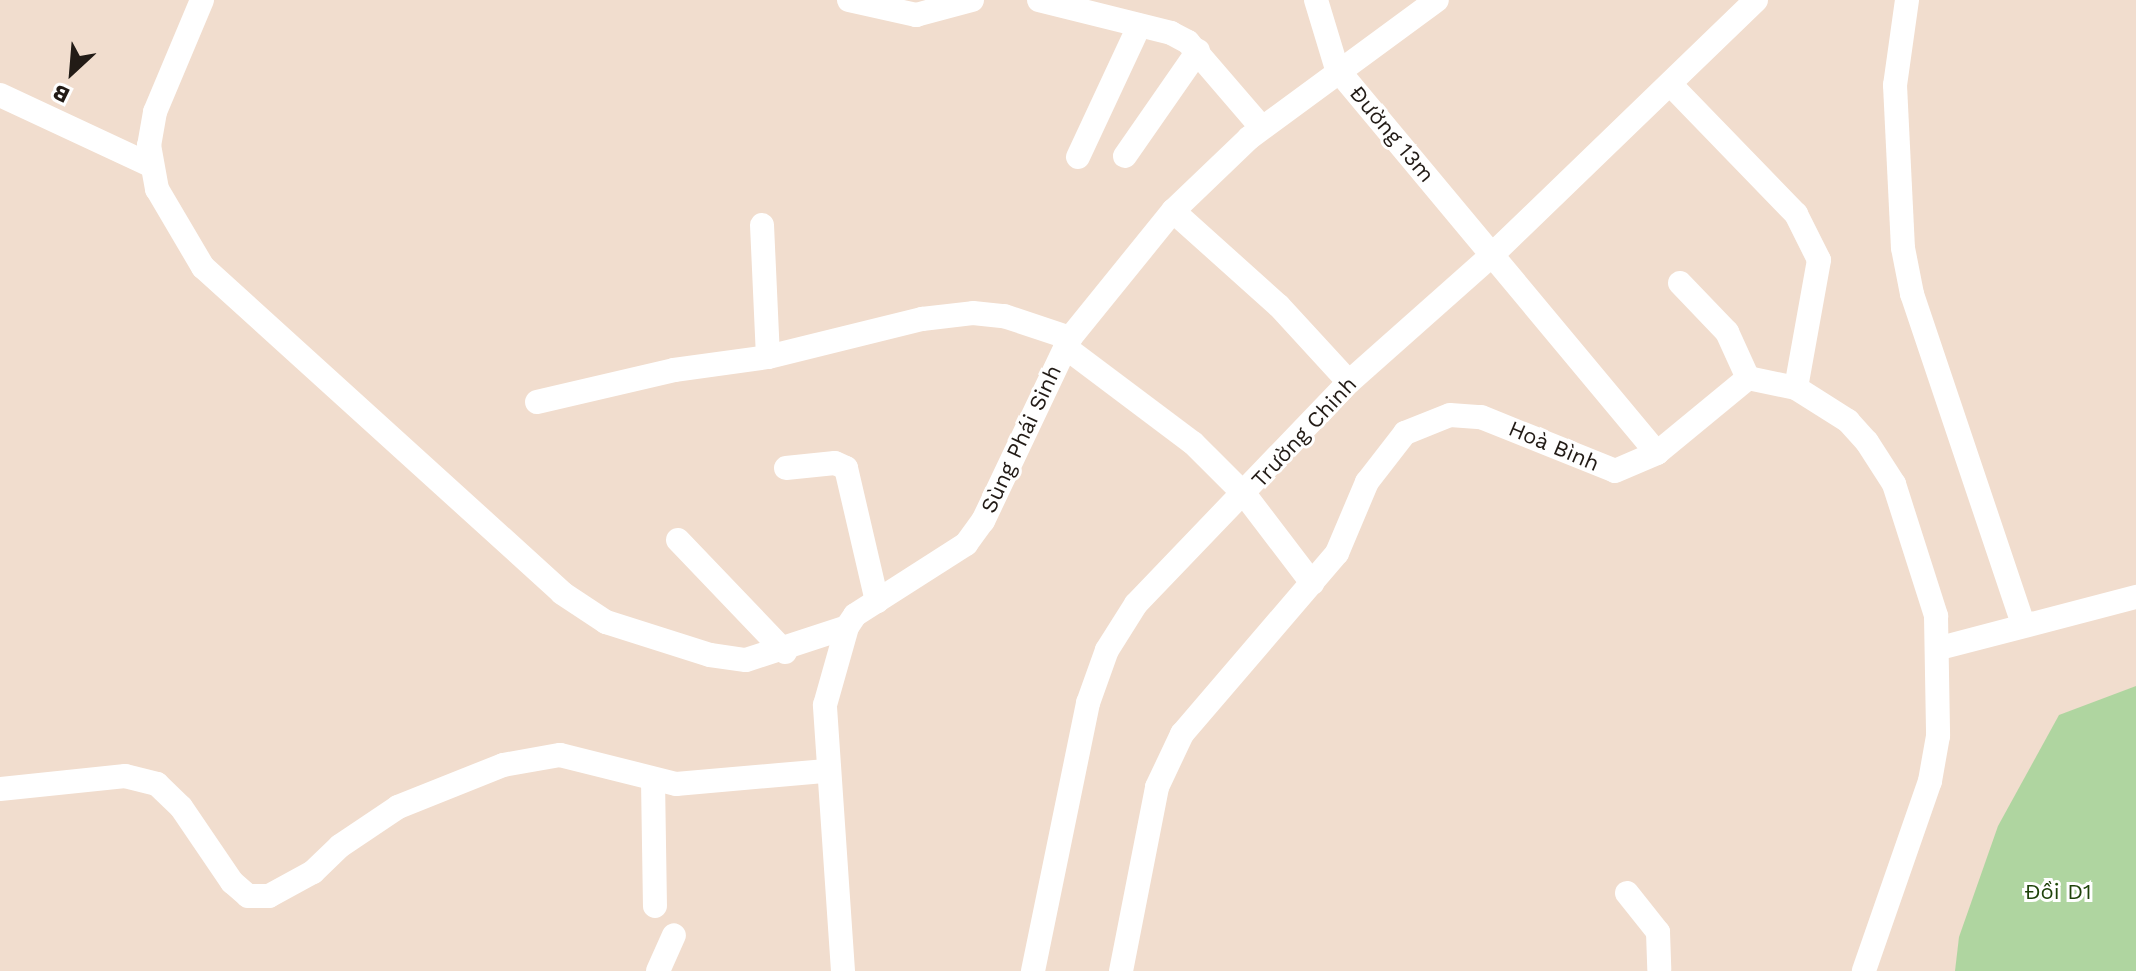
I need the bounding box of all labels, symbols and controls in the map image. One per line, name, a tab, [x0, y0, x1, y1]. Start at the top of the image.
north arrow	[32, 32, 112, 112]
text: B	[49, 79, 74, 109]
street label: Đường 13m	[1344, 80, 1440, 188]
street label: Sùng Phái Sinh	[975, 361, 1067, 517]
street label: Trường Chinh	[1246, 371, 1362, 493]
street label: Hoà Bình	[1504, 415, 1604, 477]
park label: Đồi D1	[2024, 879, 2092, 905]

